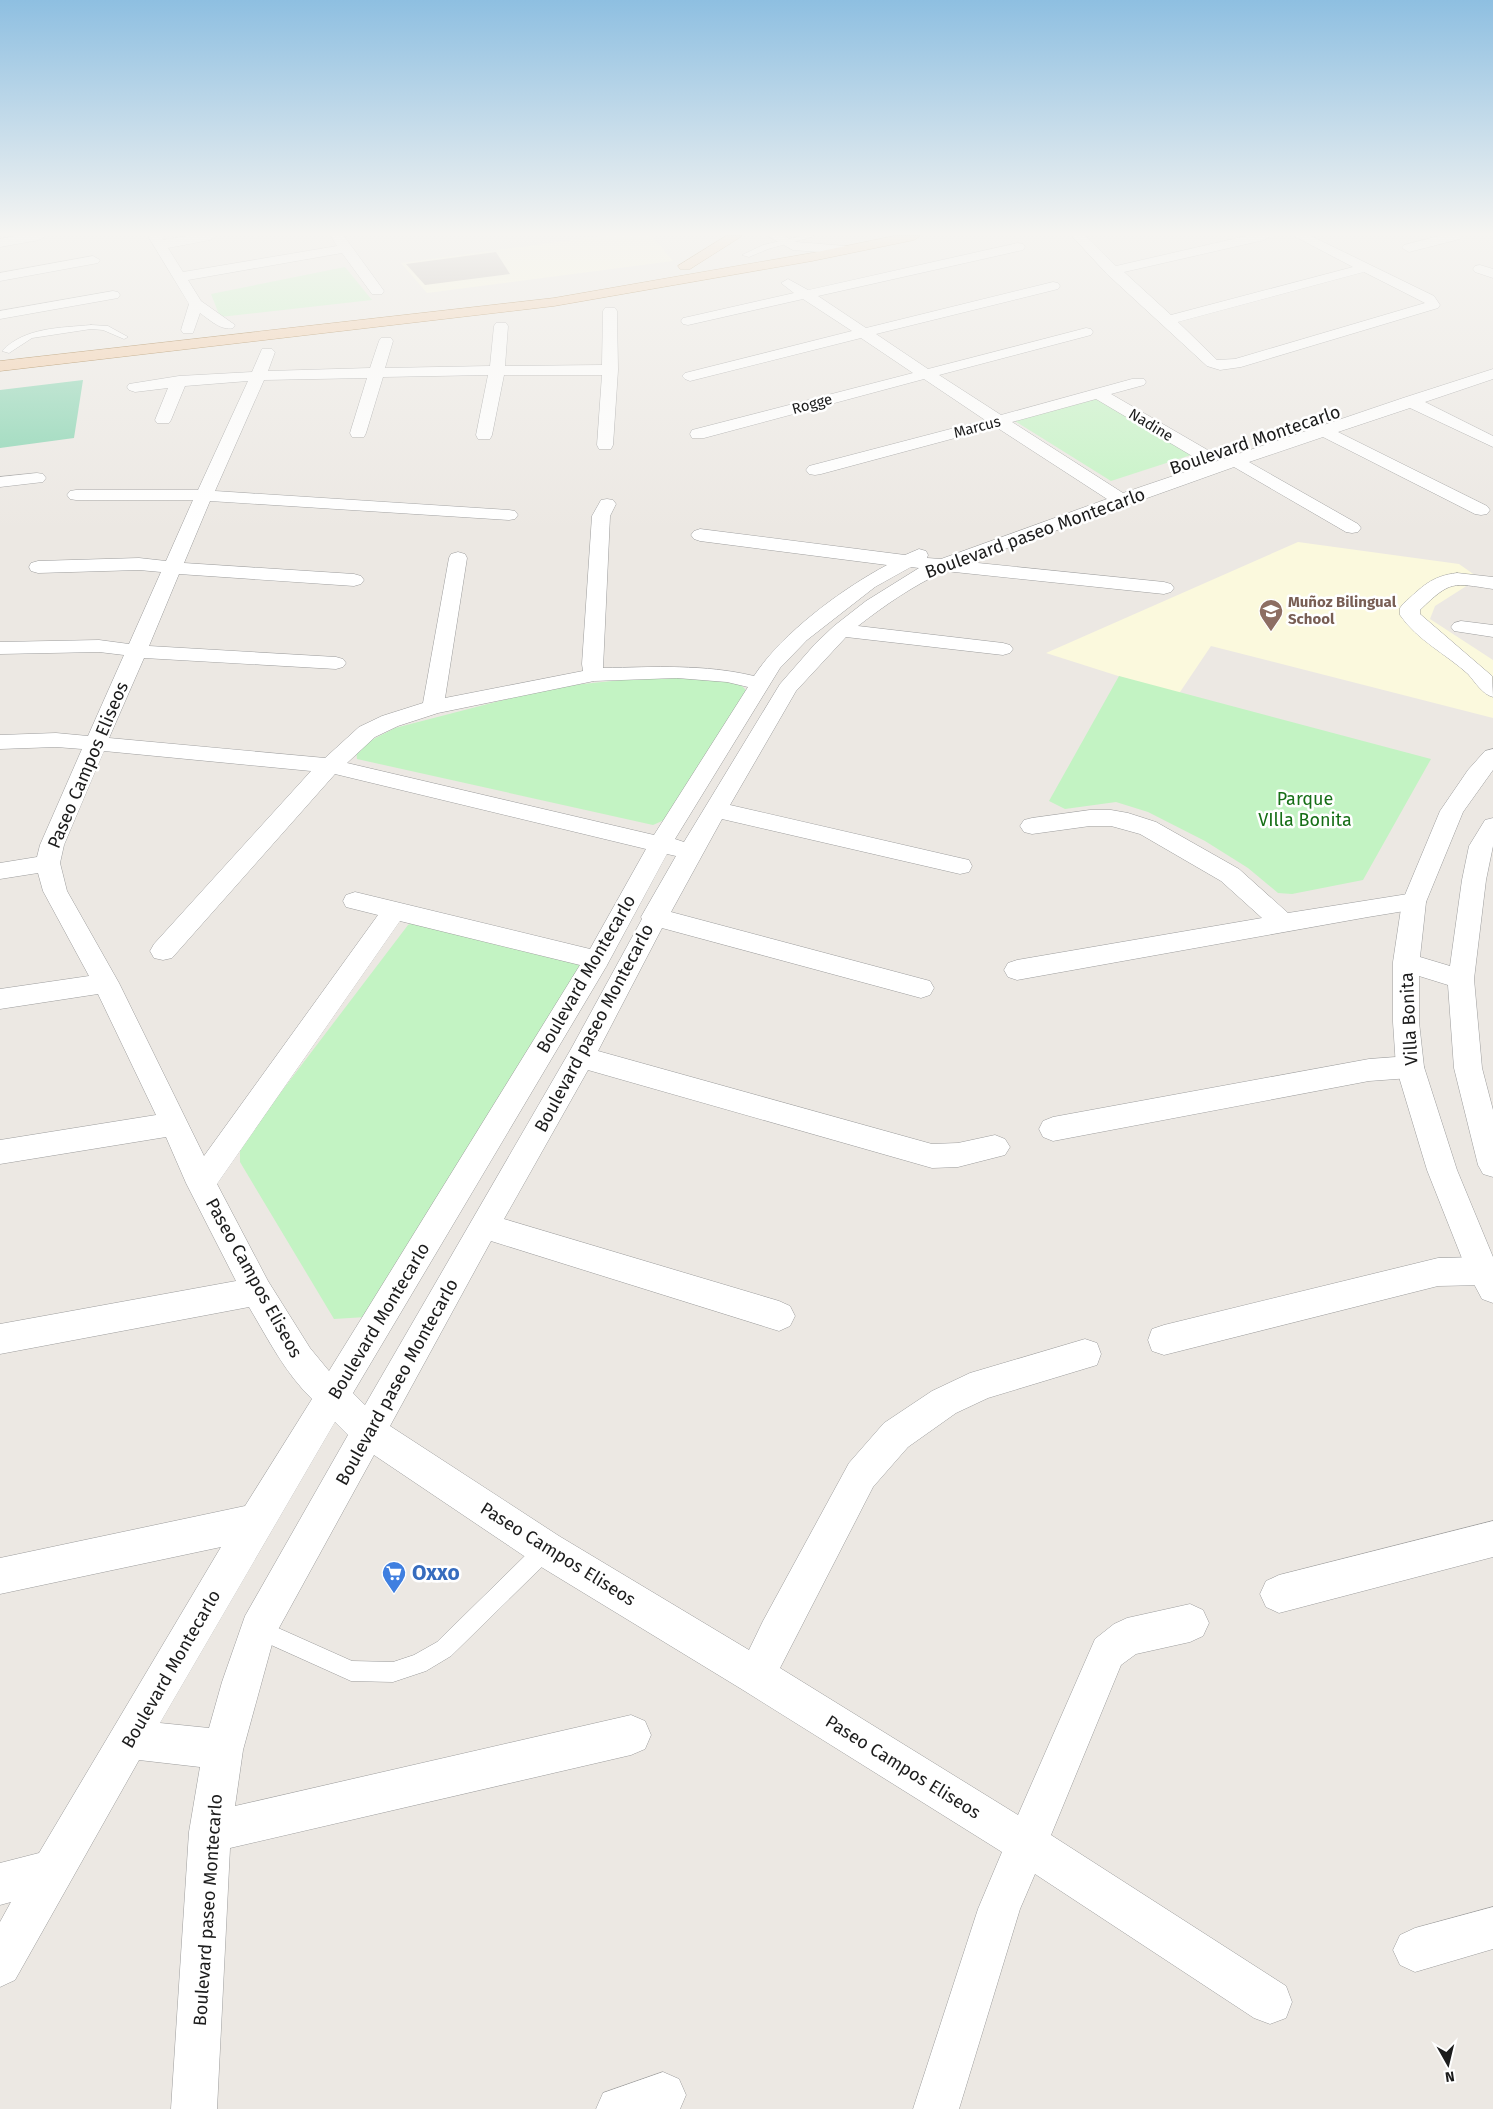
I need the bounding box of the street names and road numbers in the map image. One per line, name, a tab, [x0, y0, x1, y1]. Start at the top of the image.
street label: Rogge	[790, 390, 834, 418]
street label: Boulevard Montecarlo	[1167, 400, 1343, 480]
street label: Nadine	[1126, 405, 1176, 445]
street label: Marcus	[952, 412, 1002, 442]
street label: Boulevard paseo Montecarlo	[922, 483, 1148, 583]
street label: Paseo Campos Eliseos	[43, 678, 133, 852]
street label: Boulevard Montecarlo	[532, 891, 640, 1057]
street label: Boulevard paseo Montecarlo	[530, 920, 658, 1136]
street label: Villa Bonita	[1396, 972, 1422, 1066]
street label: Paseo Campos Eliseos	[201, 1194, 307, 1362]
street label: Boulevard Montecarlo	[323, 1239, 435, 1403]
street label: Boulevard paseo Montecarlo	[331, 1275, 463, 1489]
street label: Paseo Campos Eliseos	[476, 1497, 640, 1611]
street label: Boulevard Montecarlo	[117, 1586, 225, 1752]
street label: Paseo Campos Eliseos	[821, 1710, 985, 1824]
street label: Boulevard paseo Montecarlo	[189, 1793, 227, 2027]

